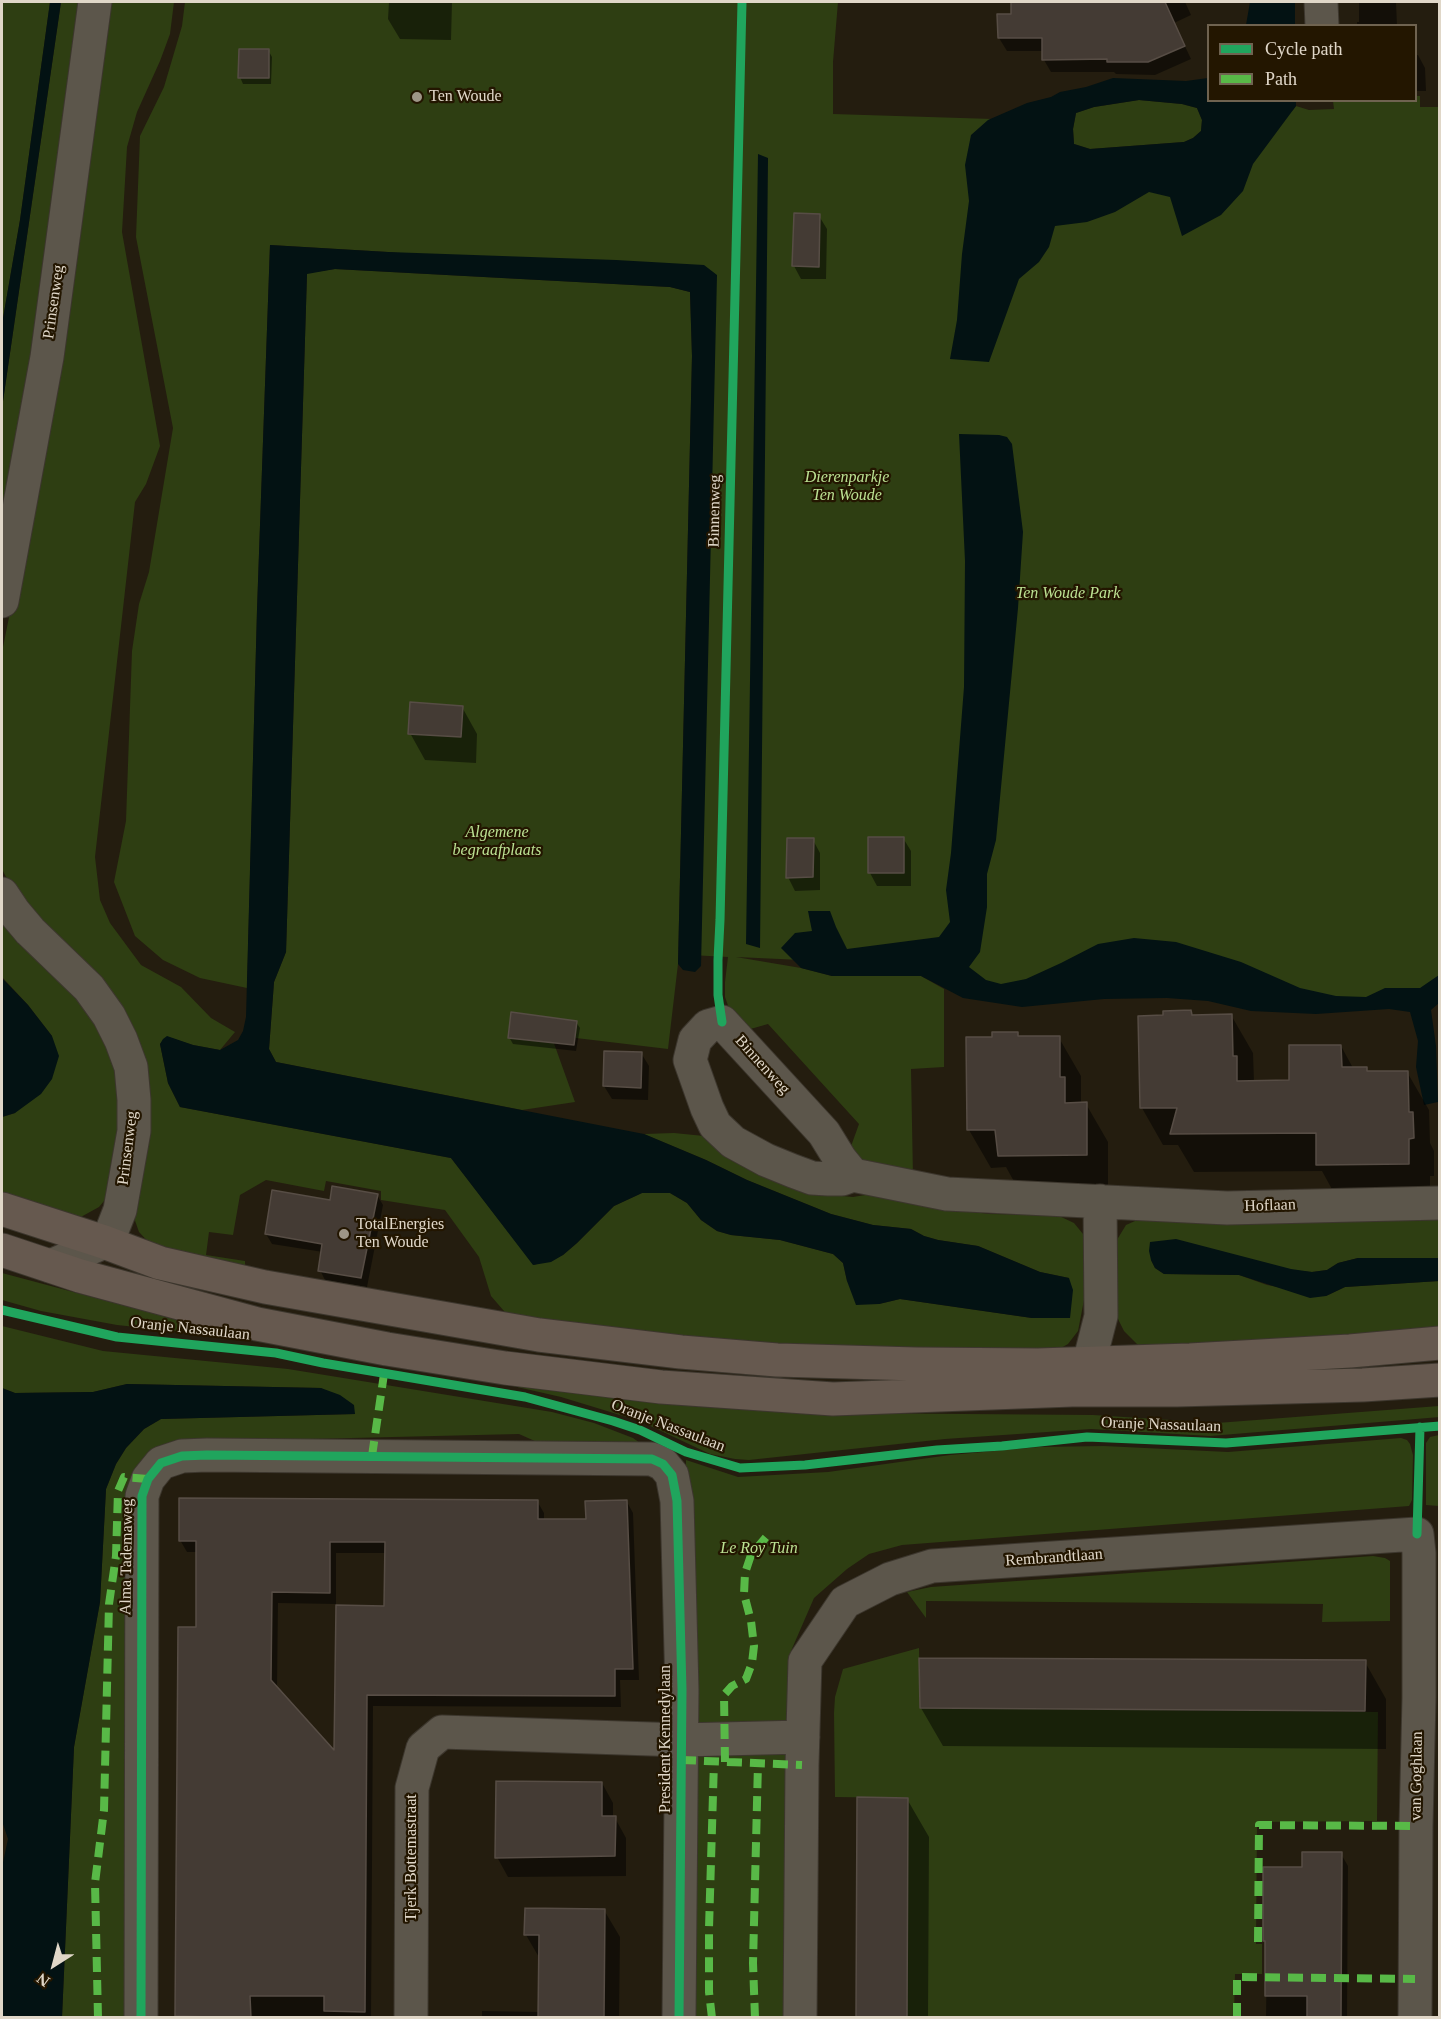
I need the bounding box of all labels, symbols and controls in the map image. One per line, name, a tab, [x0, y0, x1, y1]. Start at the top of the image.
legend	[1207, 24, 1417, 102]
text: Cycle path	[1265, 39, 1342, 59]
text: Path	[1265, 69, 1297, 89]
place label: Ten Woude	[429, 87, 502, 107]
marker: Ten Woude	[410, 90, 424, 104]
street label: Prinsenweg	[39, 264, 69, 340]
park label: Dierenparkje Ten Woude	[805, 468, 889, 506]
street label: Binnenweg	[705, 474, 725, 548]
park label: Ten Woude Park	[1016, 584, 1120, 604]
park label: Algemene begraafplaats	[453, 823, 541, 861]
street label: Binnenweg	[730, 1031, 794, 1099]
street label: Prinsenweg	[114, 1110, 142, 1186]
street label: Hoflaan	[1244, 1196, 1296, 1216]
place label: TotalEnergies Ten Woude	[356, 1215, 444, 1253]
marker: TotalEnergies Ten Woude	[337, 1227, 351, 1241]
street label: Oranje Nassaulaan	[129, 1313, 251, 1345]
street label: Oranje Nassaulaan	[608, 1395, 728, 1457]
street label: Oranje Nassaulaan	[1101, 1413, 1221, 1437]
street label: Alma Tademaweg	[116, 1499, 138, 1615]
park label: Le Roy Tuin	[720, 1539, 798, 1559]
street label: Rembrandtlaan	[1005, 1545, 1103, 1571]
street label: President Kennedylaan	[656, 1665, 676, 1813]
street label: van Goghlaan	[1407, 1731, 1427, 1821]
street label: Tjerk Bottemastraat	[402, 1794, 422, 1922]
north arrow	[24, 1935, 84, 1995]
text: N	[33, 1970, 53, 1990]

